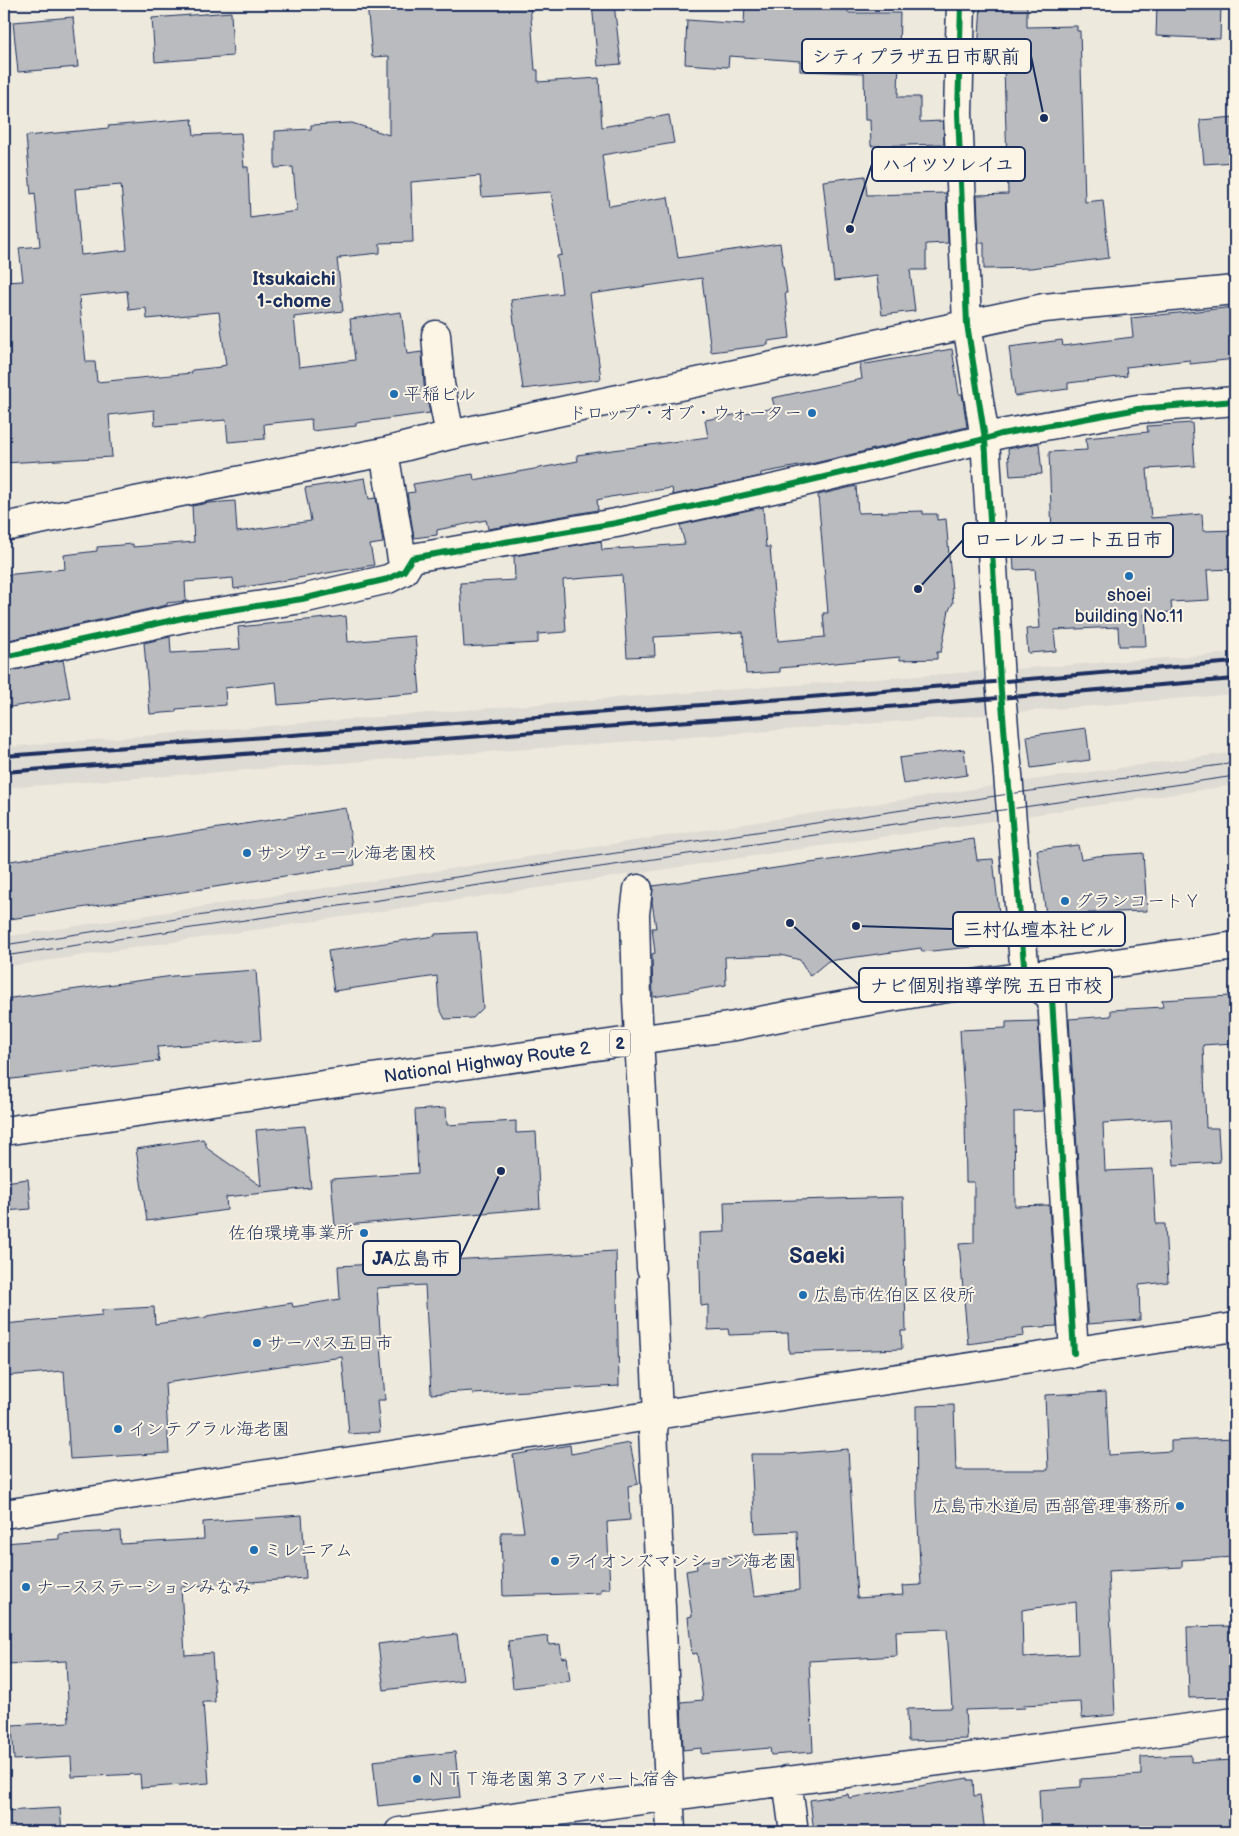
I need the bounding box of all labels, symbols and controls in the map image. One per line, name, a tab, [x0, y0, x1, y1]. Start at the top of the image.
callout: シティプラザ五日市駅前	[802, 39, 1031, 73]
text: シティプラザ五日市駅前	[812, 46, 1020, 69]
callout: ハイツソレイユ	[872, 147, 1025, 181]
text: ハイツソレイユ	[882, 154, 1014, 177]
district label: Itsukaichi 1-chome	[252, 268, 336, 313]
place label: 平稲ビル	[404, 384, 476, 405]
marker: 平稲ビル	[388, 388, 400, 400]
place label: ドロップ・オブ・ウォーター	[568, 403, 802, 424]
marker: ドロップ・オブ・ウォーター	[806, 407, 818, 419]
callout: ローレルコート五日市	[963, 523, 1173, 557]
text: ローレルコート五日市	[974, 529, 1162, 552]
marker: shoei building No.11	[1123, 570, 1135, 582]
place label: shoei building No.11	[1075, 585, 1183, 627]
place label: サンヴェール海老園校	[257, 843, 436, 864]
marker: サンヴェール海老園校	[241, 847, 253, 859]
place label: グランコートＹ	[1075, 891, 1201, 912]
marker: グランコートＹ	[1059, 895, 1071, 907]
callout: 三村仏壇本社ビル	[953, 912, 1125, 946]
text: 三村仏壇本社ビル	[963, 919, 1115, 942]
callout: ナビ個別指導学院 五日市校	[859, 968, 1112, 1002]
text: ナビ個別指導学院 五日市校	[869, 975, 1103, 998]
road number: 2	[610, 1030, 630, 1056]
street label: National Highway Route 2	[382, 1038, 592, 1087]
place label: 佐伯環境事業所	[228, 1223, 354, 1244]
marker: 佐伯環境事業所	[358, 1227, 370, 1239]
callout: JA広島市	[363, 1241, 460, 1275]
district label: Saeki	[789, 1243, 845, 1270]
text: JA広島市	[372, 1248, 450, 1271]
place label: 広島市佐伯区区役所	[813, 1285, 975, 1306]
marker: 広島市佐伯区区役所	[797, 1289, 809, 1301]
place label: サーパス五日市	[267, 1333, 393, 1354]
marker: サーパス五日市	[251, 1337, 263, 1349]
place label: インテグラル海老園	[128, 1419, 290, 1440]
marker: インテグラル海老園	[112, 1423, 124, 1435]
place label: 広島市水道局 西部管理事務所	[931, 1496, 1170, 1517]
marker: 広島市水道局 西部管理事務所	[1174, 1500, 1186, 1512]
place label: ミレニアム	[264, 1540, 353, 1561]
marker: ミレニアム	[248, 1544, 260, 1556]
place label: ライオンズマンション海老園	[565, 1551, 797, 1572]
marker: ライオンズマンション海老園	[549, 1555, 561, 1567]
place label: ナースステーションみなみ	[36, 1577, 252, 1598]
marker: ナースステーションみなみ	[20, 1581, 32, 1593]
place label: ＮＴＴ海老園第３アパート宿舎	[427, 1769, 678, 1790]
marker: ＮＴＴ海老園第３アパート宿舎	[411, 1773, 423, 1785]

